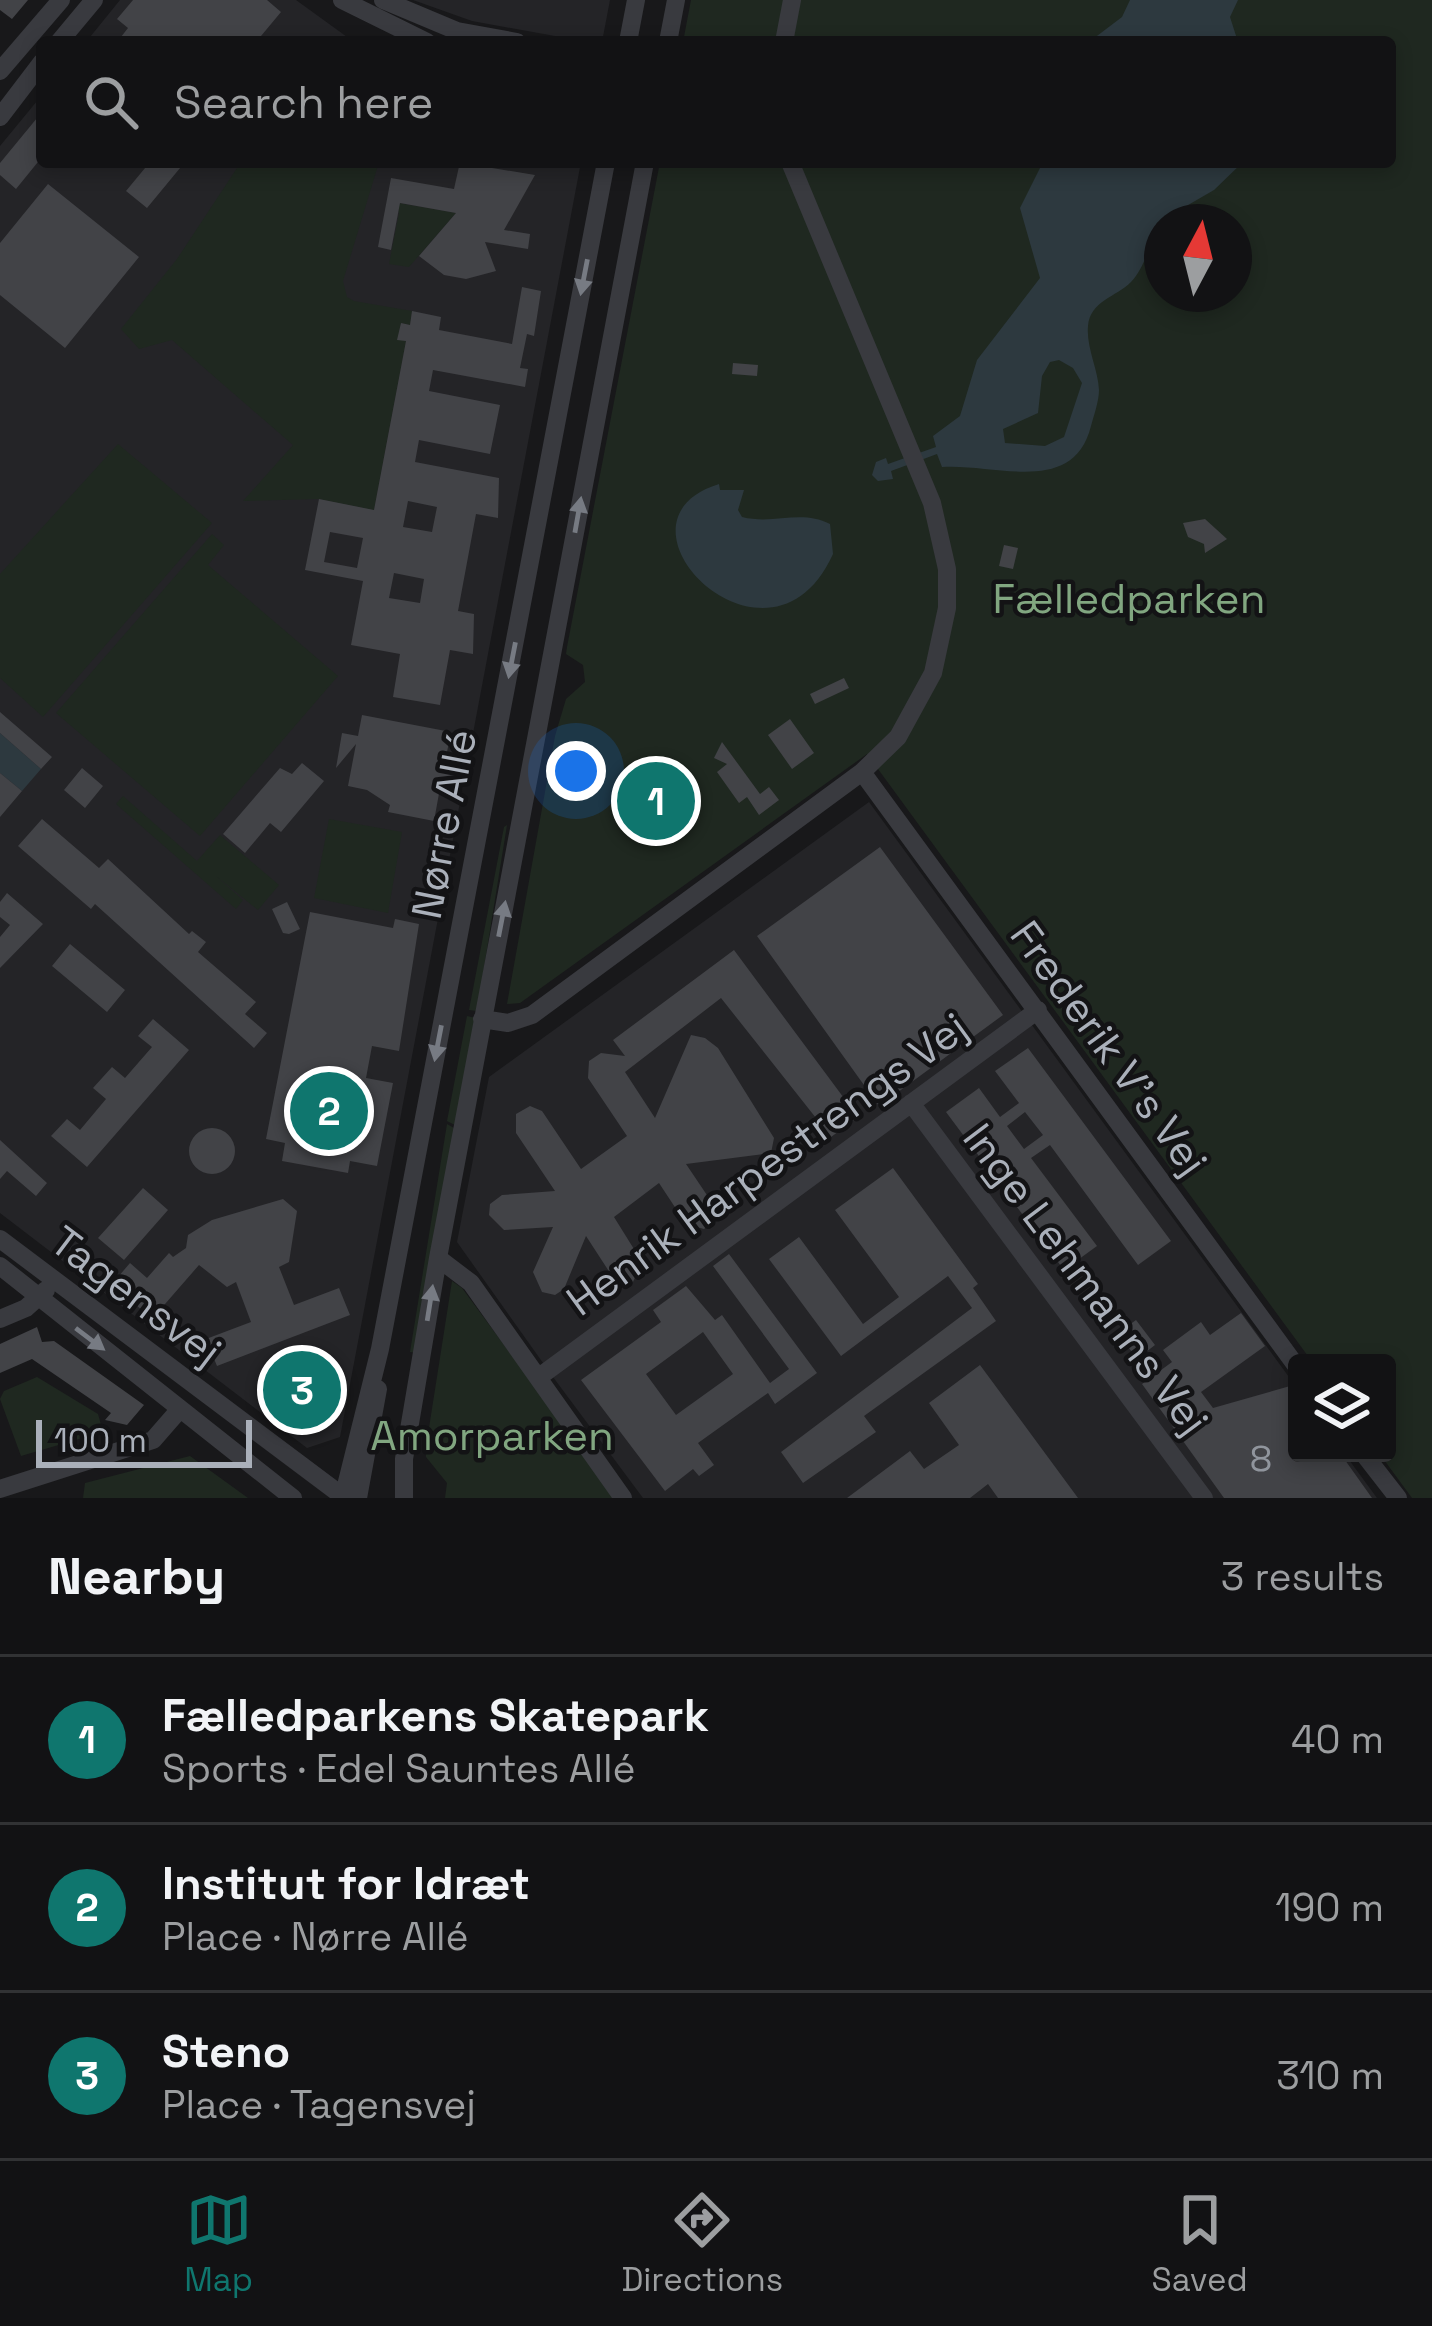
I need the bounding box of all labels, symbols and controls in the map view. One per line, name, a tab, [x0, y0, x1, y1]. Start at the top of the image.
search box	[36, 36, 1396, 168]
icon: search	[78, 69, 144, 135]
text: Search here	[174, 74, 433, 131]
north arrow	[1144, 204, 1252, 312]
one-way arrow	[574, 259, 593, 296]
one-way arrow	[569, 495, 588, 533]
park label: Fælledparken	[993, 572, 1265, 625]
one-way arrow	[502, 642, 521, 680]
street label: Nørre Allé	[400, 725, 488, 923]
your location	[546, 741, 606, 801]
pin: 1	[617, 756, 695, 846]
one-way arrow	[493, 900, 512, 938]
street label: Frederik V's Vej	[999, 910, 1219, 1186]
street label: Henrik Harpestrengs Vej	[556, 1001, 978, 1327]
one-way arrow	[428, 1025, 447, 1063]
pin: 2	[290, 1066, 368, 1156]
street label: Inge Lehmanns Vej	[952, 1113, 1220, 1445]
street label: Tagensvej	[40, 1214, 232, 1378]
one-way arrow	[422, 1283, 440, 1321]
one-way arrow	[74, 1326, 105, 1350]
pin: 3	[263, 1345, 341, 1435]
map controls	[1288, 1354, 1396, 1462]
button: layers	[1288, 1354, 1396, 1462]
park label: Amorparken	[370, 1409, 614, 1462]
scale bar	[36, 1414, 252, 1467]
text: 100 m	[54, 1420, 147, 1462]
house number: 8	[1250, 1436, 1272, 1482]
text: Nearby	[48, 1544, 225, 1609]
text: 3 results	[1221, 1552, 1384, 1601]
text: Fælledparkens Skatepark	[162, 1687, 709, 1744]
text: 1	[78, 1715, 96, 1764]
text: 40 m	[1291, 1715, 1384, 1764]
text: Sports · Edel Sauntes Allé	[162, 1744, 636, 1793]
text: Institut for Idræt	[162, 1855, 530, 1912]
text: 2	[75, 1883, 99, 1932]
text: 190 m	[1275, 1883, 1384, 1932]
text: Place · Nørre Allé	[162, 1912, 469, 1961]
text: Steno	[162, 2023, 290, 2080]
text: 3	[75, 2051, 99, 2100]
text: 310 m	[1276, 2051, 1384, 2100]
text: Place · Tagensvej	[162, 2080, 476, 2129]
tab: Map	[184, 2187, 253, 2301]
tab: Directions	[621, 2187, 783, 2301]
tab: Saved	[1152, 2187, 1248, 2301]

